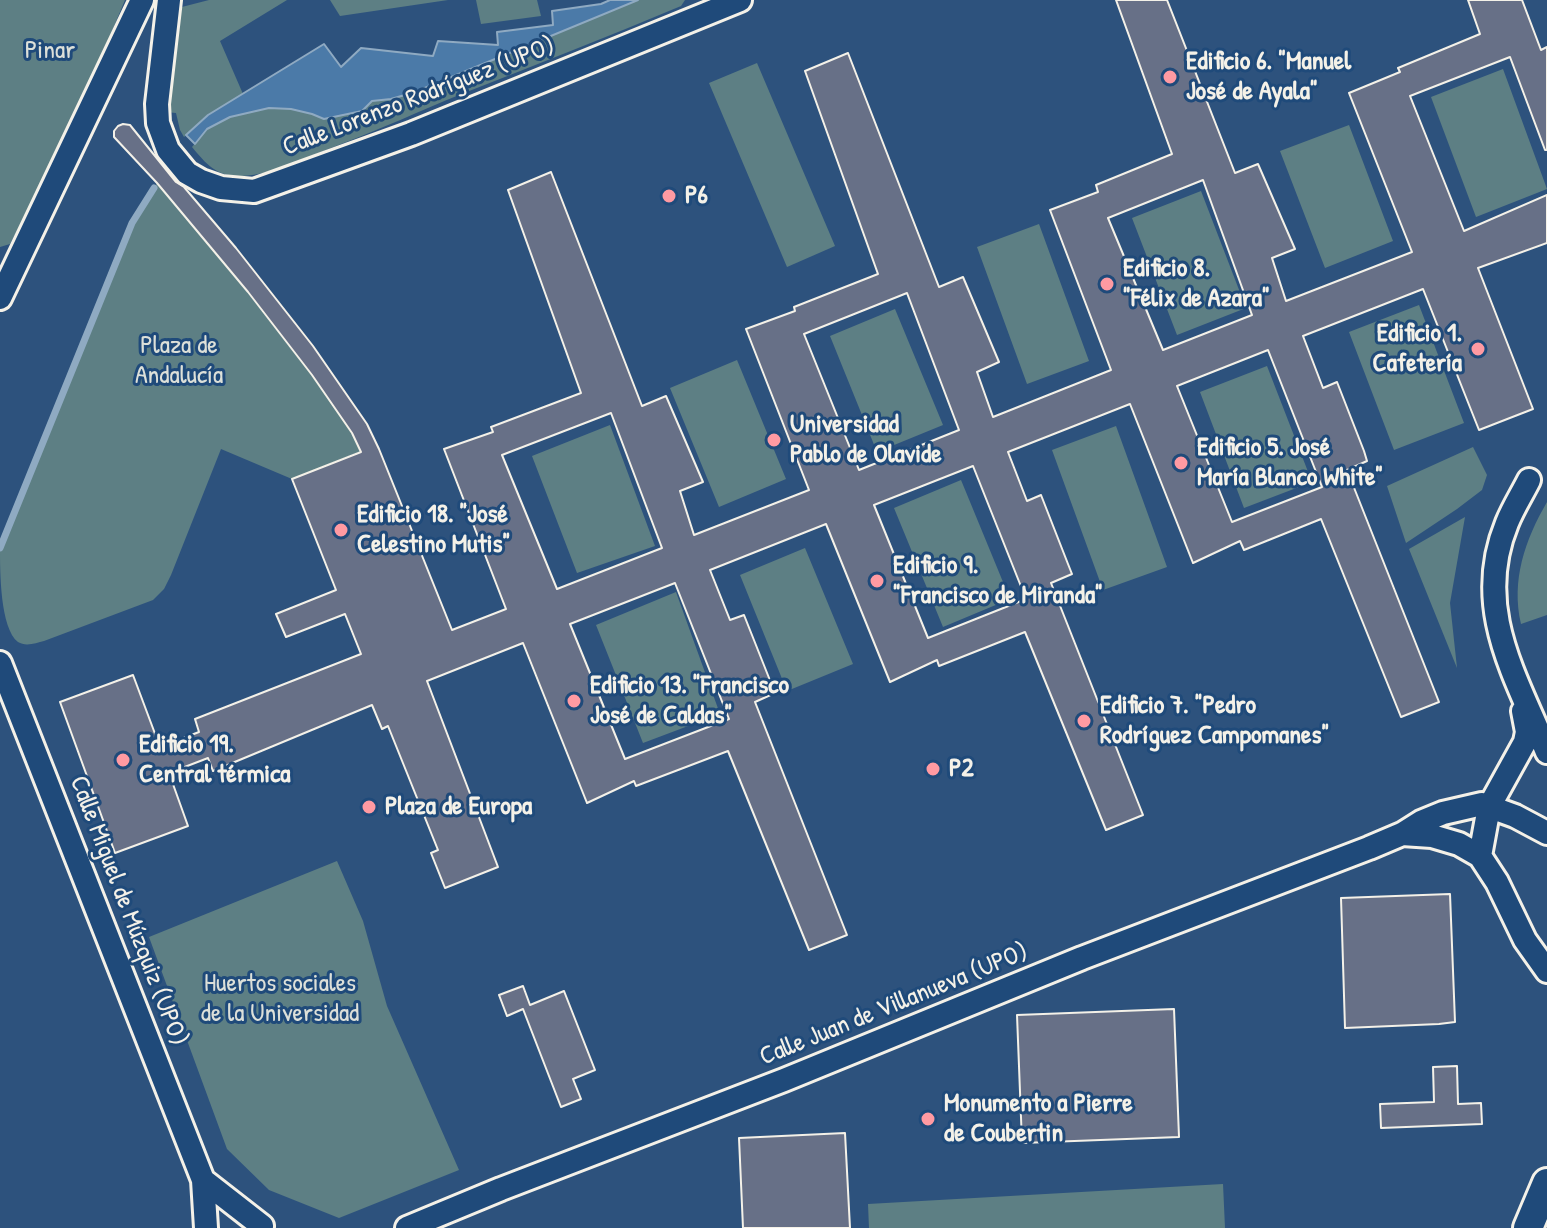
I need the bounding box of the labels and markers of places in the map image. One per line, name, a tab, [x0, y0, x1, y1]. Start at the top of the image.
place label: Edificio 6. "Manuel José de Ayala"	[1186, 46, 1351, 108]
marker: Edificio 6. "Manuel José de Ayala"	[1161, 68, 1179, 86]
place label: P6	[685, 180, 708, 212]
marker: P6	[660, 187, 678, 205]
place label: Edificio 8. "Félix de Azara"	[1123, 253, 1270, 314]
marker: Edificio 8. "Félix de Azara"	[1098, 275, 1116, 293]
place label: Edificio 1. Cafetería	[1373, 318, 1462, 380]
marker: Edificio 1. Cafetería	[1469, 340, 1487, 358]
place label: Universidad Pablo de Olavide	[790, 409, 942, 470]
marker: Universidad Pablo de Olavide	[765, 431, 783, 449]
place label: Edificio 5. José María Blanco White"	[1197, 432, 1383, 494]
marker: Edificio 5. José María Blanco White"	[1172, 454, 1190, 472]
place label: Edificio 18. "José Celestino Mutis"	[357, 499, 510, 560]
marker: Edificio 18. "José Celestino Mutis"	[332, 521, 350, 539]
place label: Edificio 9. "Francisco de Miranda"	[893, 550, 1103, 612]
marker: Edificio 9. "Francisco de Miranda"	[868, 572, 886, 590]
place label: Edificio 13. "Francisco José de Caldas"	[590, 670, 789, 732]
place label: Edificio 7. "Pedro Rodríguez Campomanes"	[1100, 690, 1329, 752]
marker: Edificio 13. "Francisco José de Caldas"	[565, 692, 583, 710]
marker: Edificio 7. "Pedro Rodríguez Campomanes"	[1075, 712, 1093, 730]
place label: Edificio 19. Central térmica	[139, 729, 290, 790]
marker: Edificio 19. Central térmica	[114, 751, 132, 769]
place label: P2	[949, 753, 974, 785]
marker: P2	[924, 760, 942, 778]
place label: Plaza de Europa	[385, 791, 532, 823]
marker: Plaza de Europa	[360, 798, 378, 816]
place label: Monumento a Pierre de Coubertin	[944, 1088, 1132, 1150]
marker: Monumento a Pierre de Coubertin	[919, 1110, 937, 1128]

